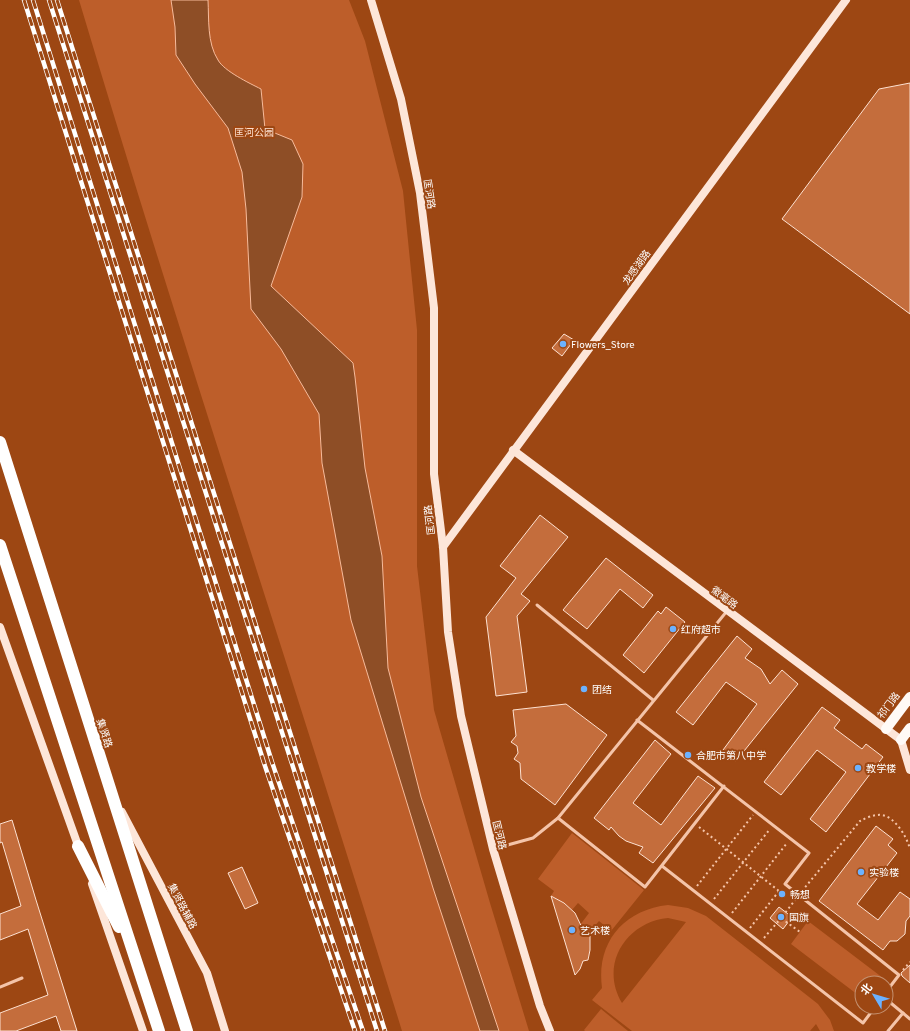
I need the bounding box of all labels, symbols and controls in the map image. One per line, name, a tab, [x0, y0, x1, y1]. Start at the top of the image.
park label: 匡河公园	[234, 127, 274, 140]
street label: 匡河路	[420, 178, 437, 210]
street label: 龙感湖路	[620, 248, 654, 288]
marker: Flowers_Store	[558, 339, 568, 349]
place label: Flowers_Store	[571, 339, 635, 352]
street label: 匡河路	[422, 504, 439, 535]
street label: 徽毫路	[708, 584, 740, 612]
marker: 红府超市	[668, 624, 678, 634]
place label: 红府超市	[681, 624, 721, 637]
marker: 团结	[579, 684, 589, 694]
place label: 团结	[592, 684, 612, 697]
street label: 祁门路	[875, 690, 903, 722]
street label: 集贤路	[93, 717, 114, 750]
marker: 合肥市第八中学	[683, 750, 693, 760]
place label: 合肥市第八中学	[696, 750, 766, 763]
marker: 教学楼	[853, 763, 863, 773]
place label: 教学楼	[866, 763, 896, 776]
street label: 匡河路	[489, 819, 508, 851]
marker: 实验楼	[856, 867, 866, 877]
place label: 实验楼	[869, 867, 899, 880]
street label: 集贤路辅路	[164, 882, 199, 932]
marker: 畅想	[777, 889, 787, 899]
place label: 畅想	[790, 889, 810, 902]
marker: 国旗	[776, 912, 786, 922]
place label: 国旗	[789, 912, 809, 925]
marker: 艺术楼	[567, 925, 577, 935]
place label: 艺术楼	[580, 925, 610, 938]
north arrow	[854, 975, 894, 1015]
text: 北	[858, 981, 876, 998]

